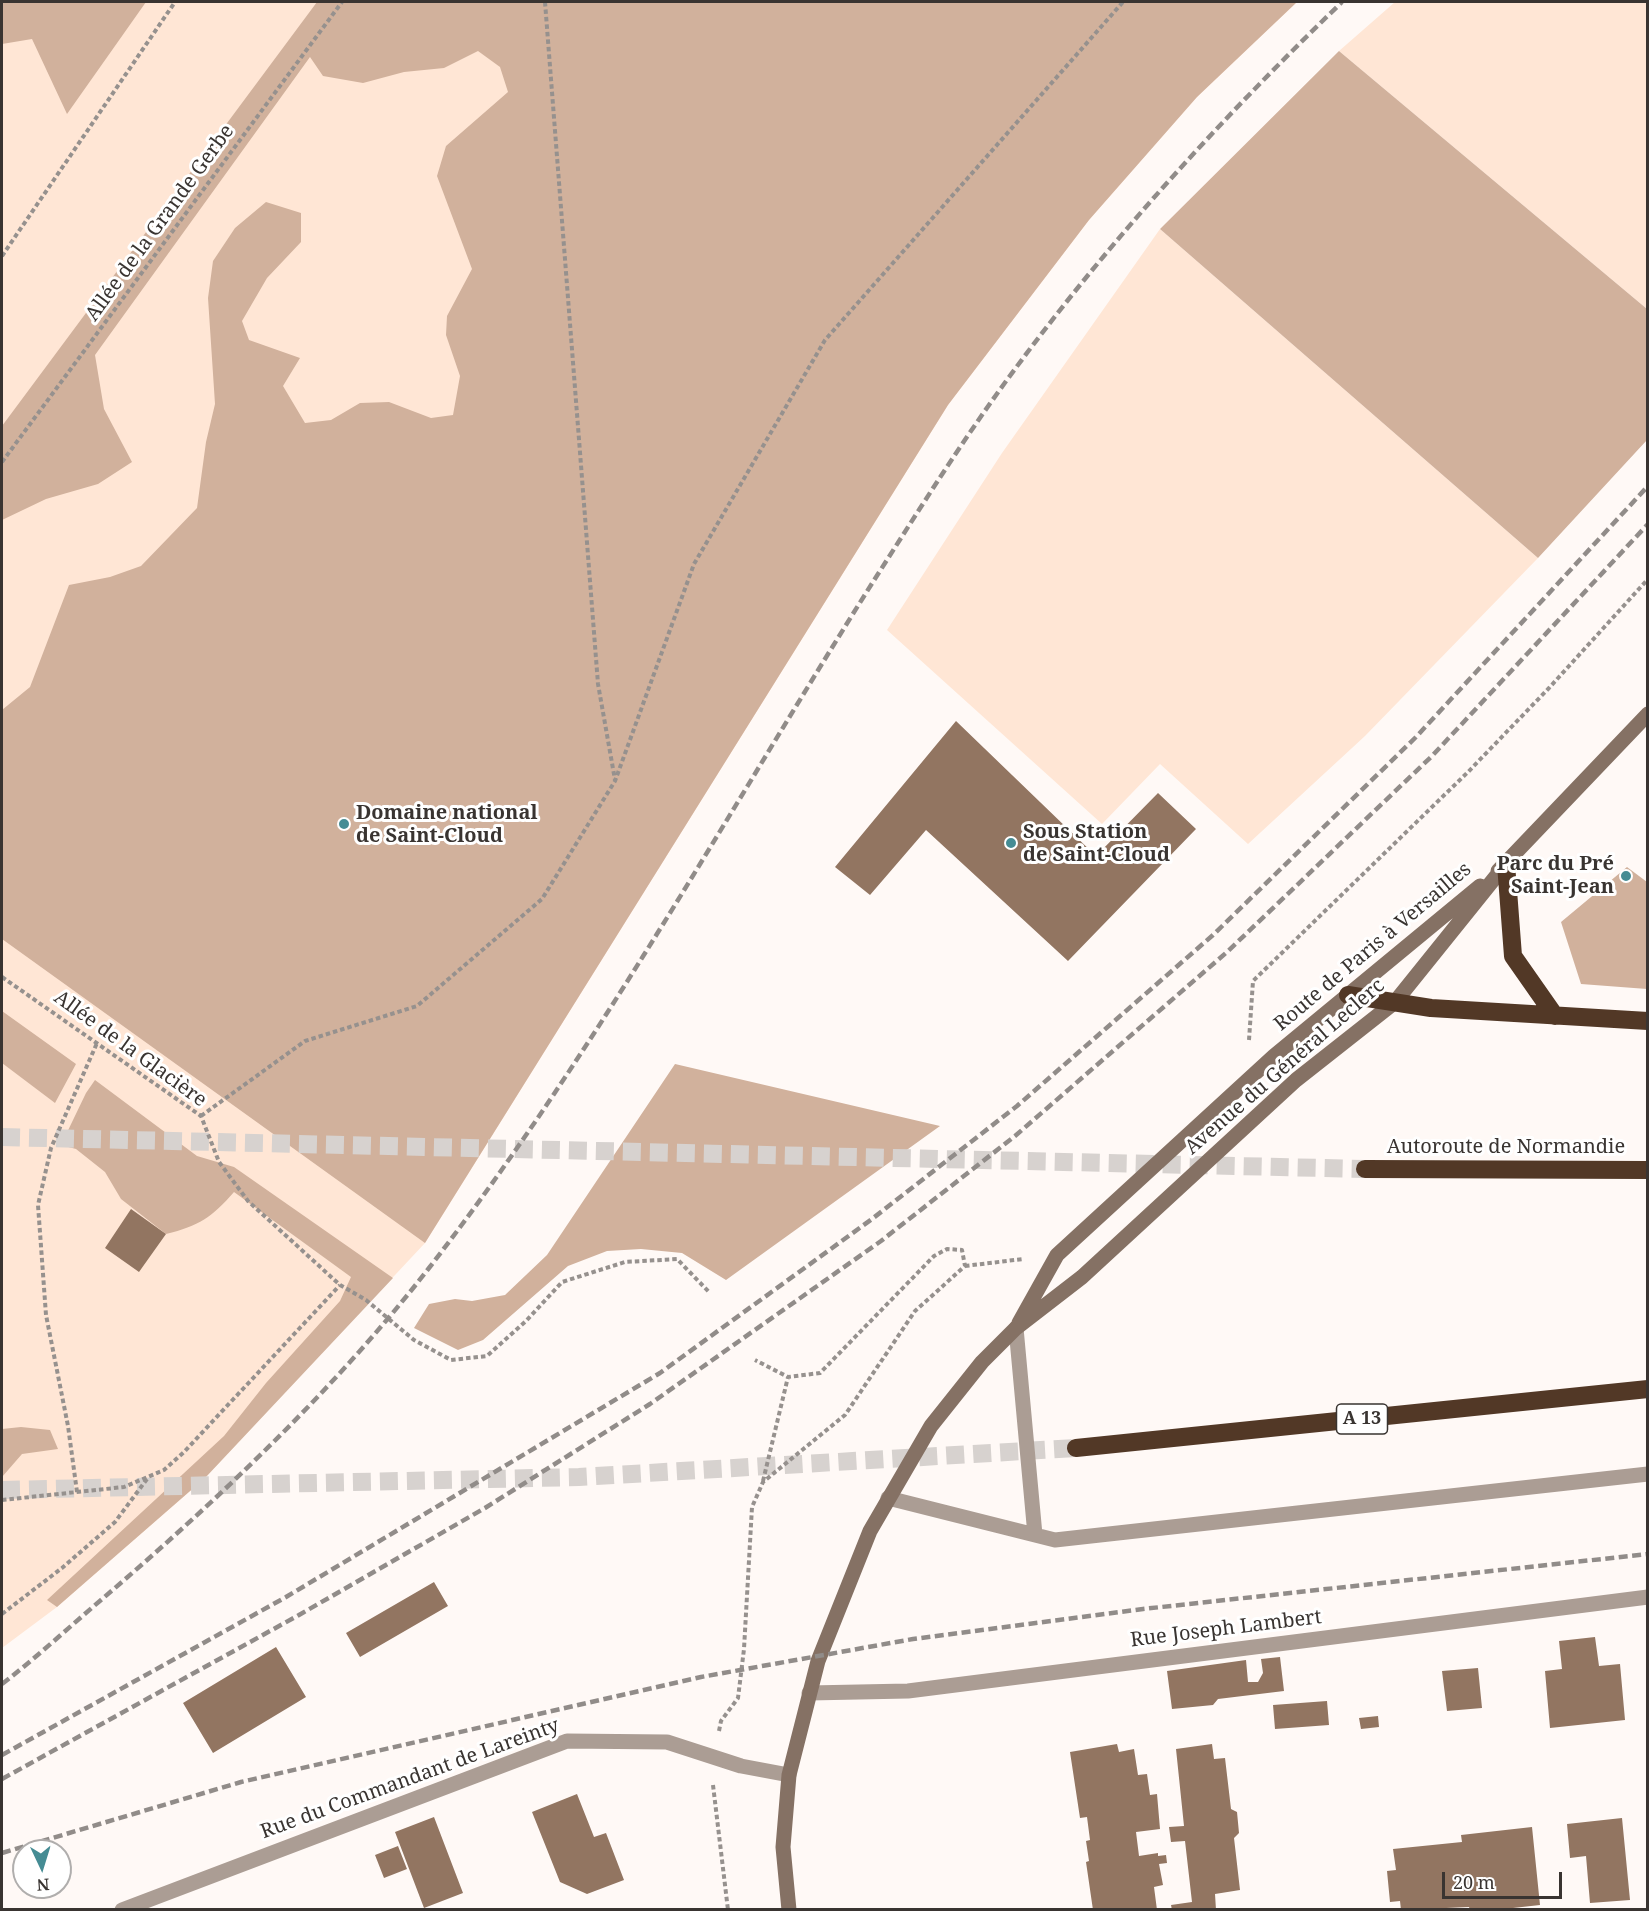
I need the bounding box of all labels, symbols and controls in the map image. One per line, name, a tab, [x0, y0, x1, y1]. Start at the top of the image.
street label: Allée de la Grande Gerbe	[81, 120, 239, 326]
place label: Domaine national de Saint-Cloud	[356, 801, 537, 848]
marker: Domaine national de Saint-Cloud	[337, 817, 351, 831]
place label: Sous Station de Saint-Cloud	[1023, 820, 1170, 867]
marker: Sous Station de Saint-Cloud	[1004, 836, 1018, 850]
place label: Parc du Pré Saint-Jean	[1497, 852, 1614, 899]
street label: Route de Paris à Versailles	[1270, 858, 1476, 1036]
marker: Parc du Pré Saint-Jean	[1619, 869, 1633, 883]
street label: Avenue du Général Leclerc	[1180, 974, 1390, 1160]
street label: Allée de la Glacière	[49, 986, 211, 1112]
street label: Autoroute de Normandie	[1387, 1135, 1625, 1159]
road number: A 13	[1336, 1404, 1388, 1434]
street label: Rue Joseph Lambert	[1129, 1605, 1323, 1653]
street label: Rue du Commandant de Lareinty	[257, 1714, 563, 1844]
north arrow	[12, 1839, 72, 1899]
scale bar	[1445, 1860, 1565, 1898]
text: 20 m	[1453, 1870, 1495, 1894]
text: N	[36, 1874, 50, 1896]

